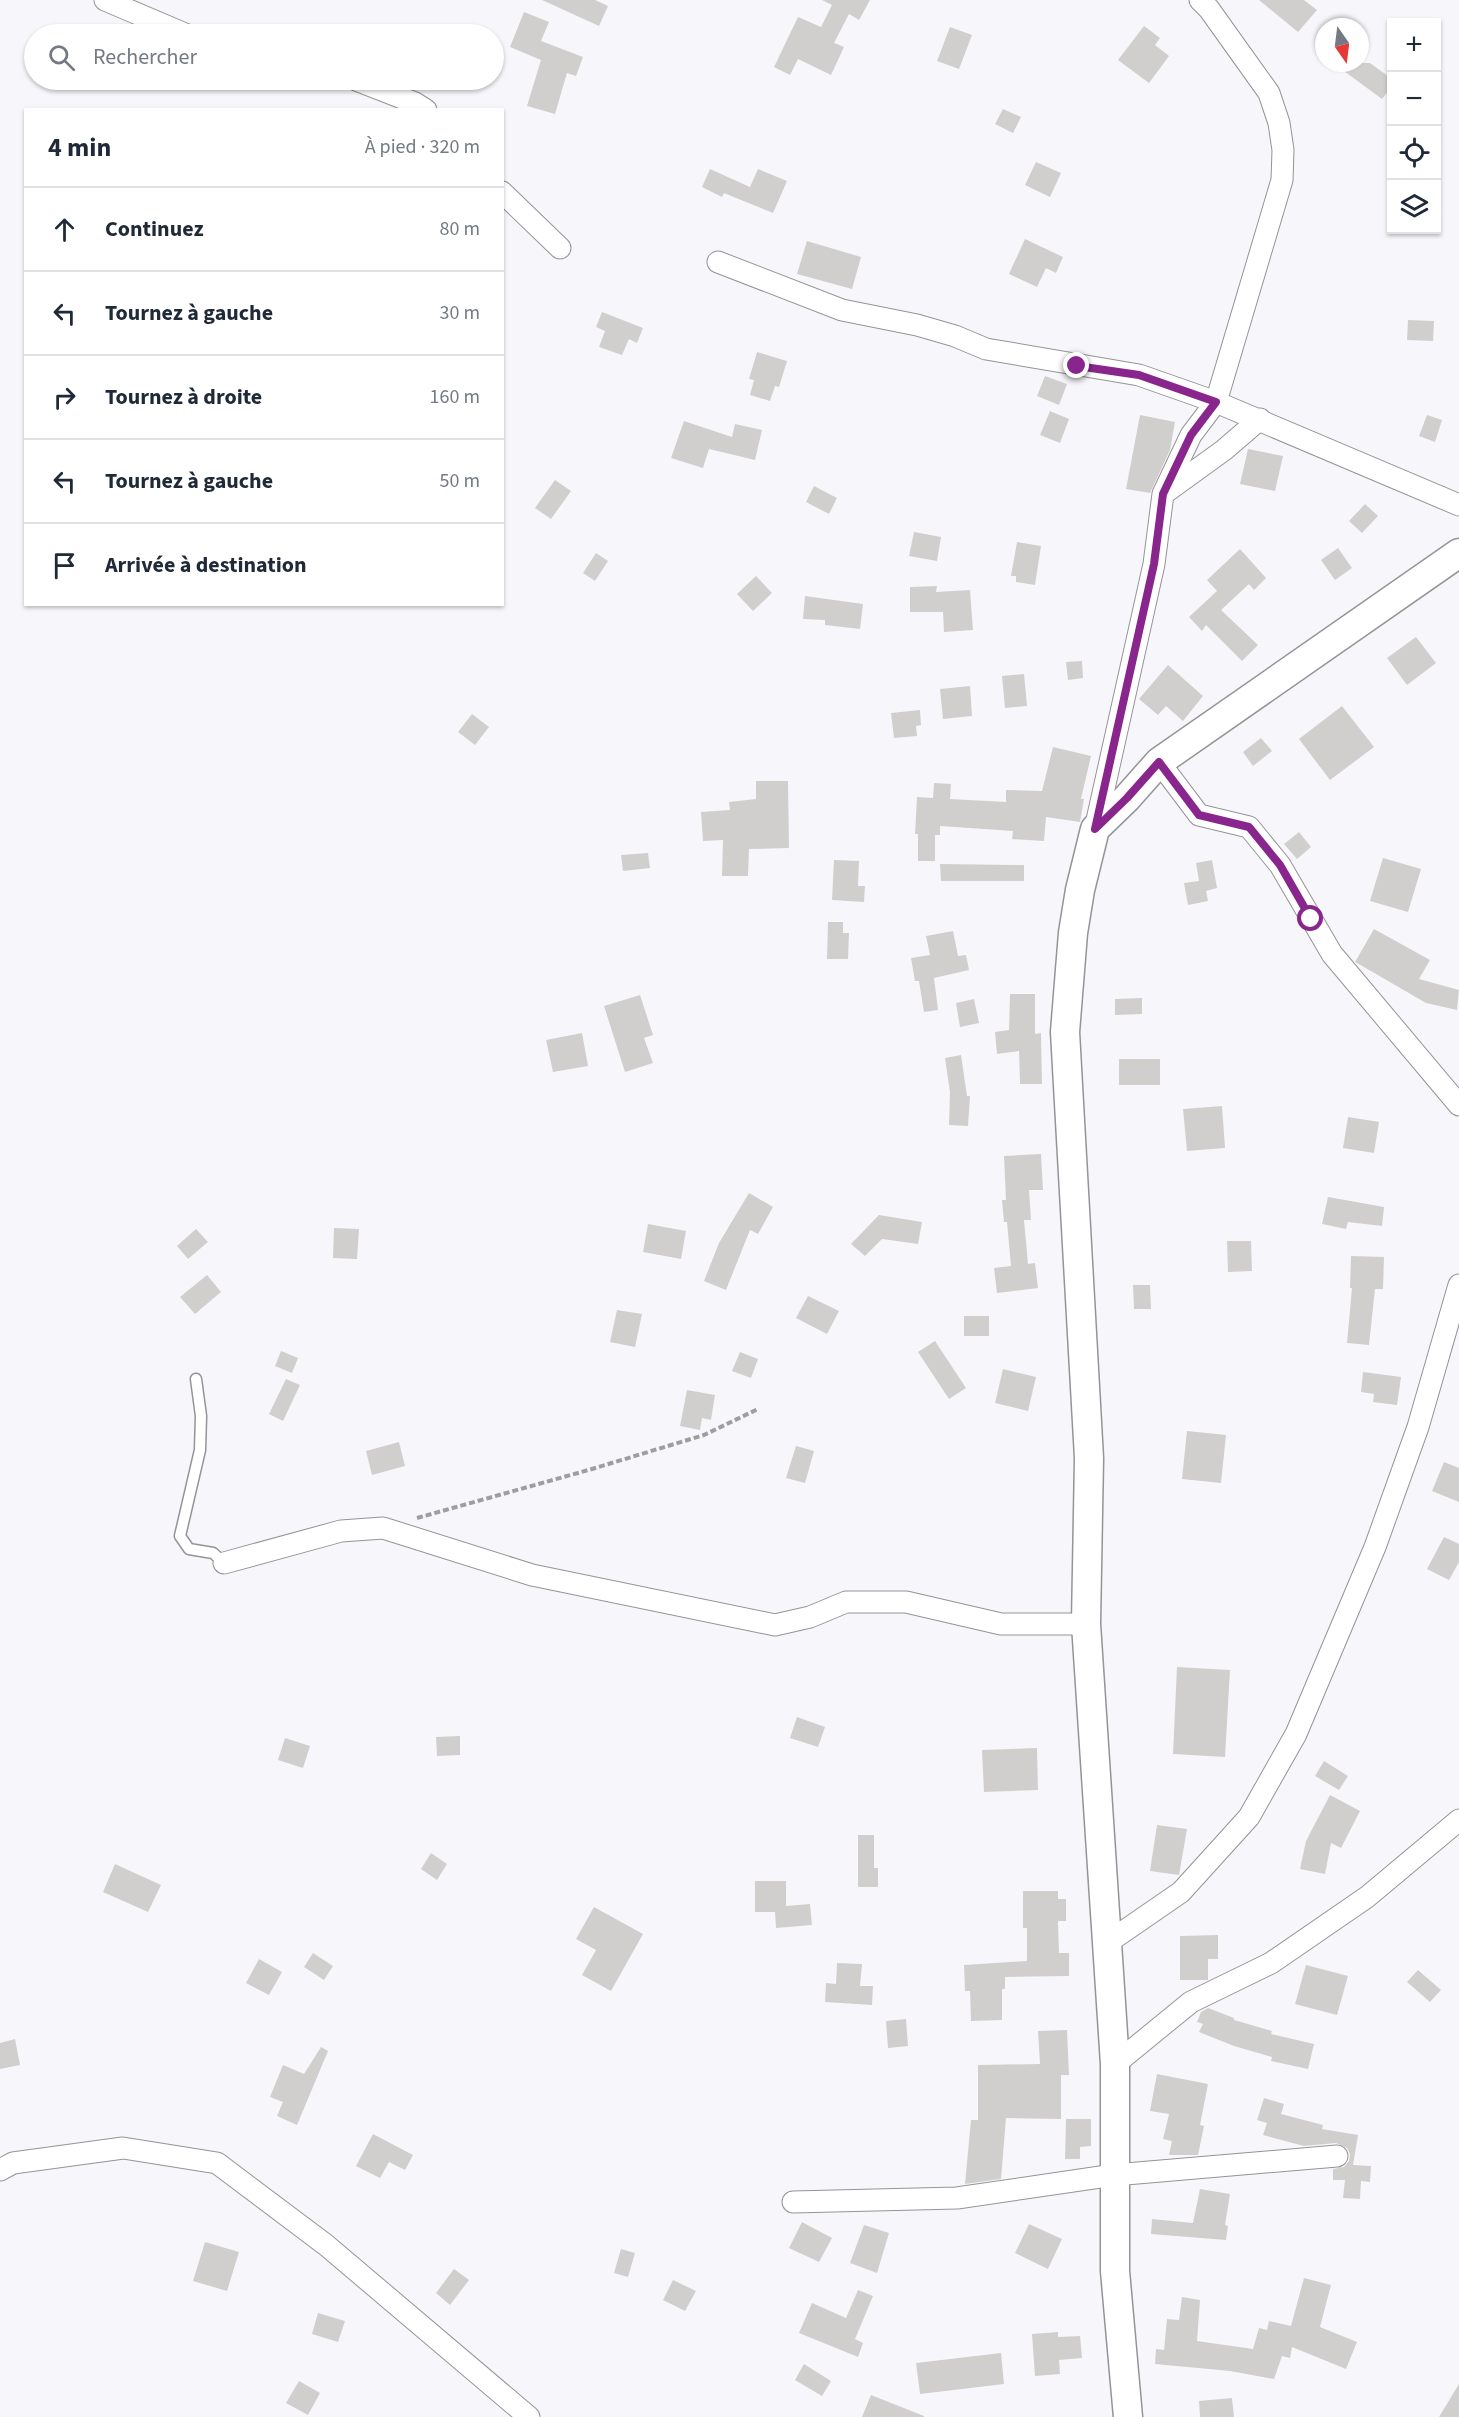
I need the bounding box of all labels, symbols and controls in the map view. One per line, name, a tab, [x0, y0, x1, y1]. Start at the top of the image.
north arrow	[1315, 18, 1369, 72]
map controls	[1387, 18, 1441, 234]
button: +	[1387, 18, 1441, 72]
search box	[24, 24, 504, 90]
icon: search	[45, 41, 78, 74]
text: Rechercher	[93, 41, 197, 73]
button: −	[1387, 72, 1441, 126]
button: locate	[1387, 126, 1441, 180]
text: 4 min	[48, 129, 111, 166]
text: À pied · 320 m	[365, 133, 480, 161]
button: layers	[1387, 180, 1441, 234]
icon: ahead	[48, 213, 81, 246]
text: Continuez	[105, 213, 204, 245]
text: 80 m	[440, 215, 480, 243]
icon: left	[48, 297, 81, 330]
text: Tournez à gauche	[105, 297, 273, 329]
text: 30 m	[440, 299, 480, 327]
route end	[1063, 352, 1089, 378]
icon: right	[48, 381, 81, 414]
text: Tournez à droite	[105, 381, 262, 413]
text: 160 m	[430, 383, 480, 411]
icon: left	[48, 465, 81, 498]
text: Tournez à gauche	[105, 465, 273, 497]
text: 50 m	[440, 467, 480, 495]
icon: arrive	[48, 549, 81, 582]
text: Arrivée à destination	[105, 549, 307, 581]
route start	[1297, 905, 1323, 931]

